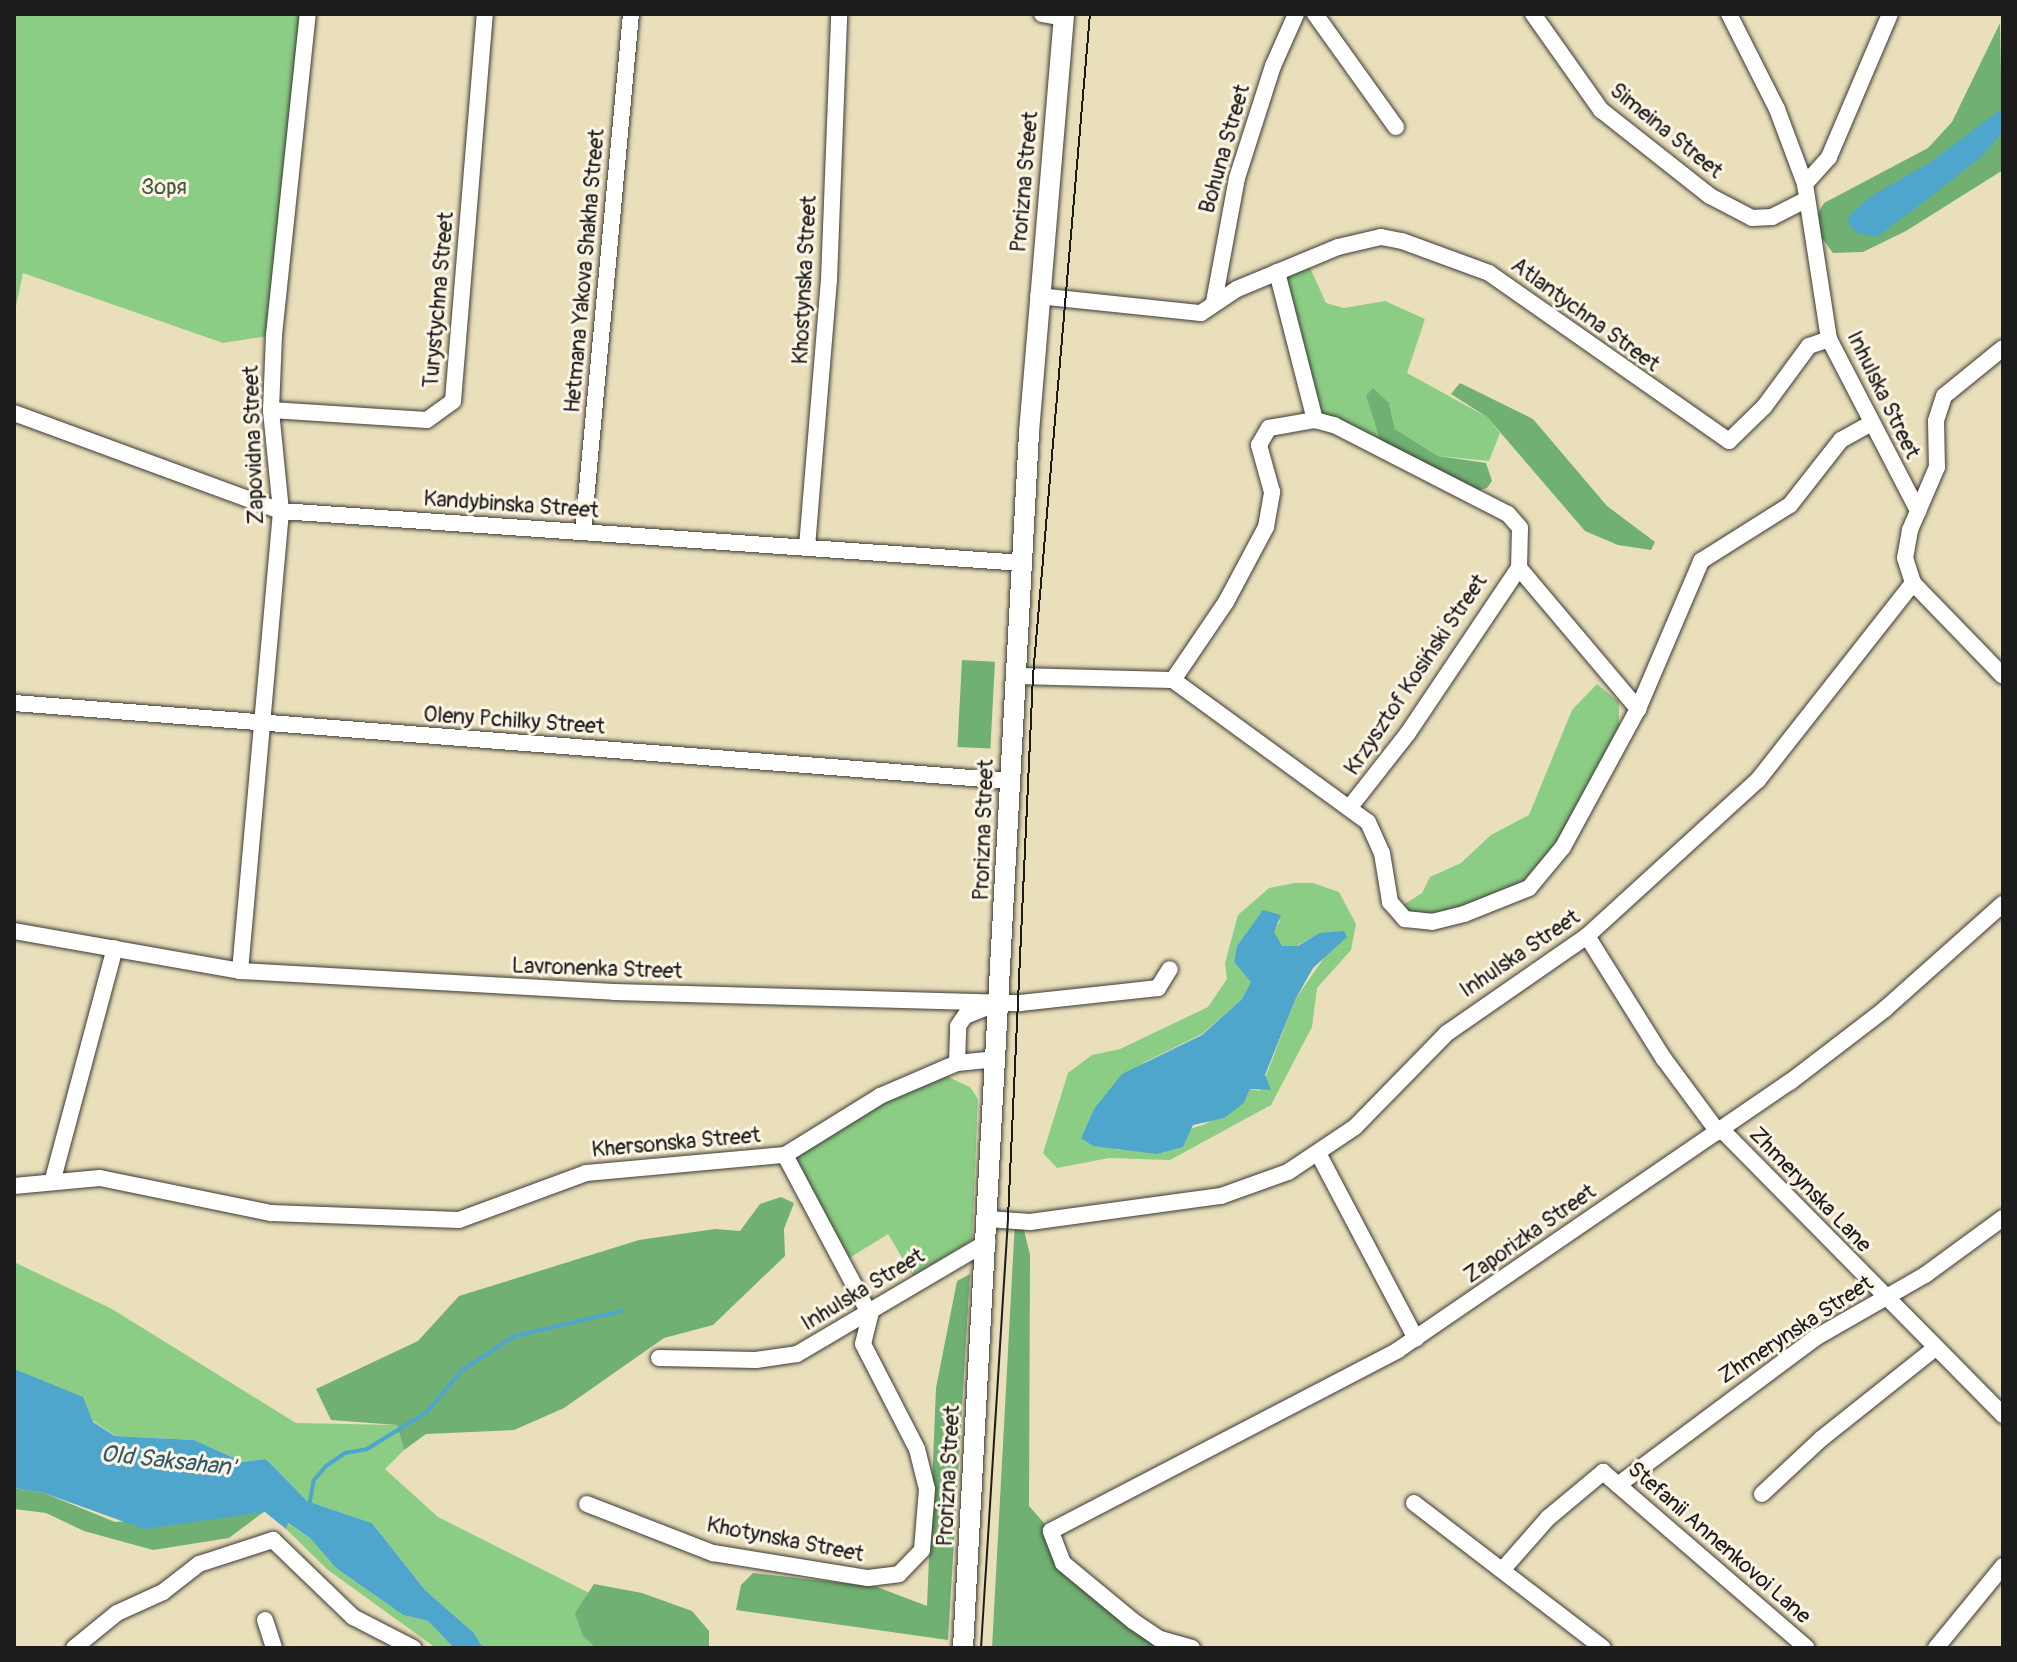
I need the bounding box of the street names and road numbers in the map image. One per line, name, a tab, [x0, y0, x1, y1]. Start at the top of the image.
street label: Simeina Street	[1604, 78, 1728, 184]
street label: Bohuna Street	[1194, 82, 1256, 216]
street label: Prorizna Street	[1006, 110, 1044, 254]
street label: Hetmana Yakova Shakha Street	[559, 128, 611, 414]
street label: Khostynska Street	[787, 195, 823, 365]
street label: Turystychna Street	[418, 211, 460, 389]
street label: Atlantychna Street	[1506, 252, 1664, 378]
street label: Inhulska Street	[1841, 327, 1925, 463]
street label: Zapovidna Street	[238, 365, 270, 525]
street label: Kandybinska Street	[422, 486, 600, 524]
street label: Krzysztof Kosiński Street	[1339, 570, 1493, 780]
street label: Oleny Pchilky Street	[422, 701, 606, 741]
street label: Prorizna Street	[968, 759, 1000, 901]
street label: Inhulska Street	[1455, 904, 1585, 1004]
street label: Lavronenka Street	[511, 953, 683, 985]
street label: Khersonska Street	[590, 1122, 762, 1164]
street label: Zhmerynska Lane	[1743, 1122, 1877, 1258]
street label: Zaporizka Street	[1459, 1179, 1601, 1289]
street label: Inhulska Street	[797, 1243, 929, 1337]
street label: Zhmerynska Street	[1714, 1270, 1878, 1390]
street label: Prorizna Street	[932, 1405, 966, 1547]
street label: Stefanii Annenkovoi Lane	[1622, 1456, 1816, 1630]
street label: Khotynska Street	[704, 1512, 866, 1568]

